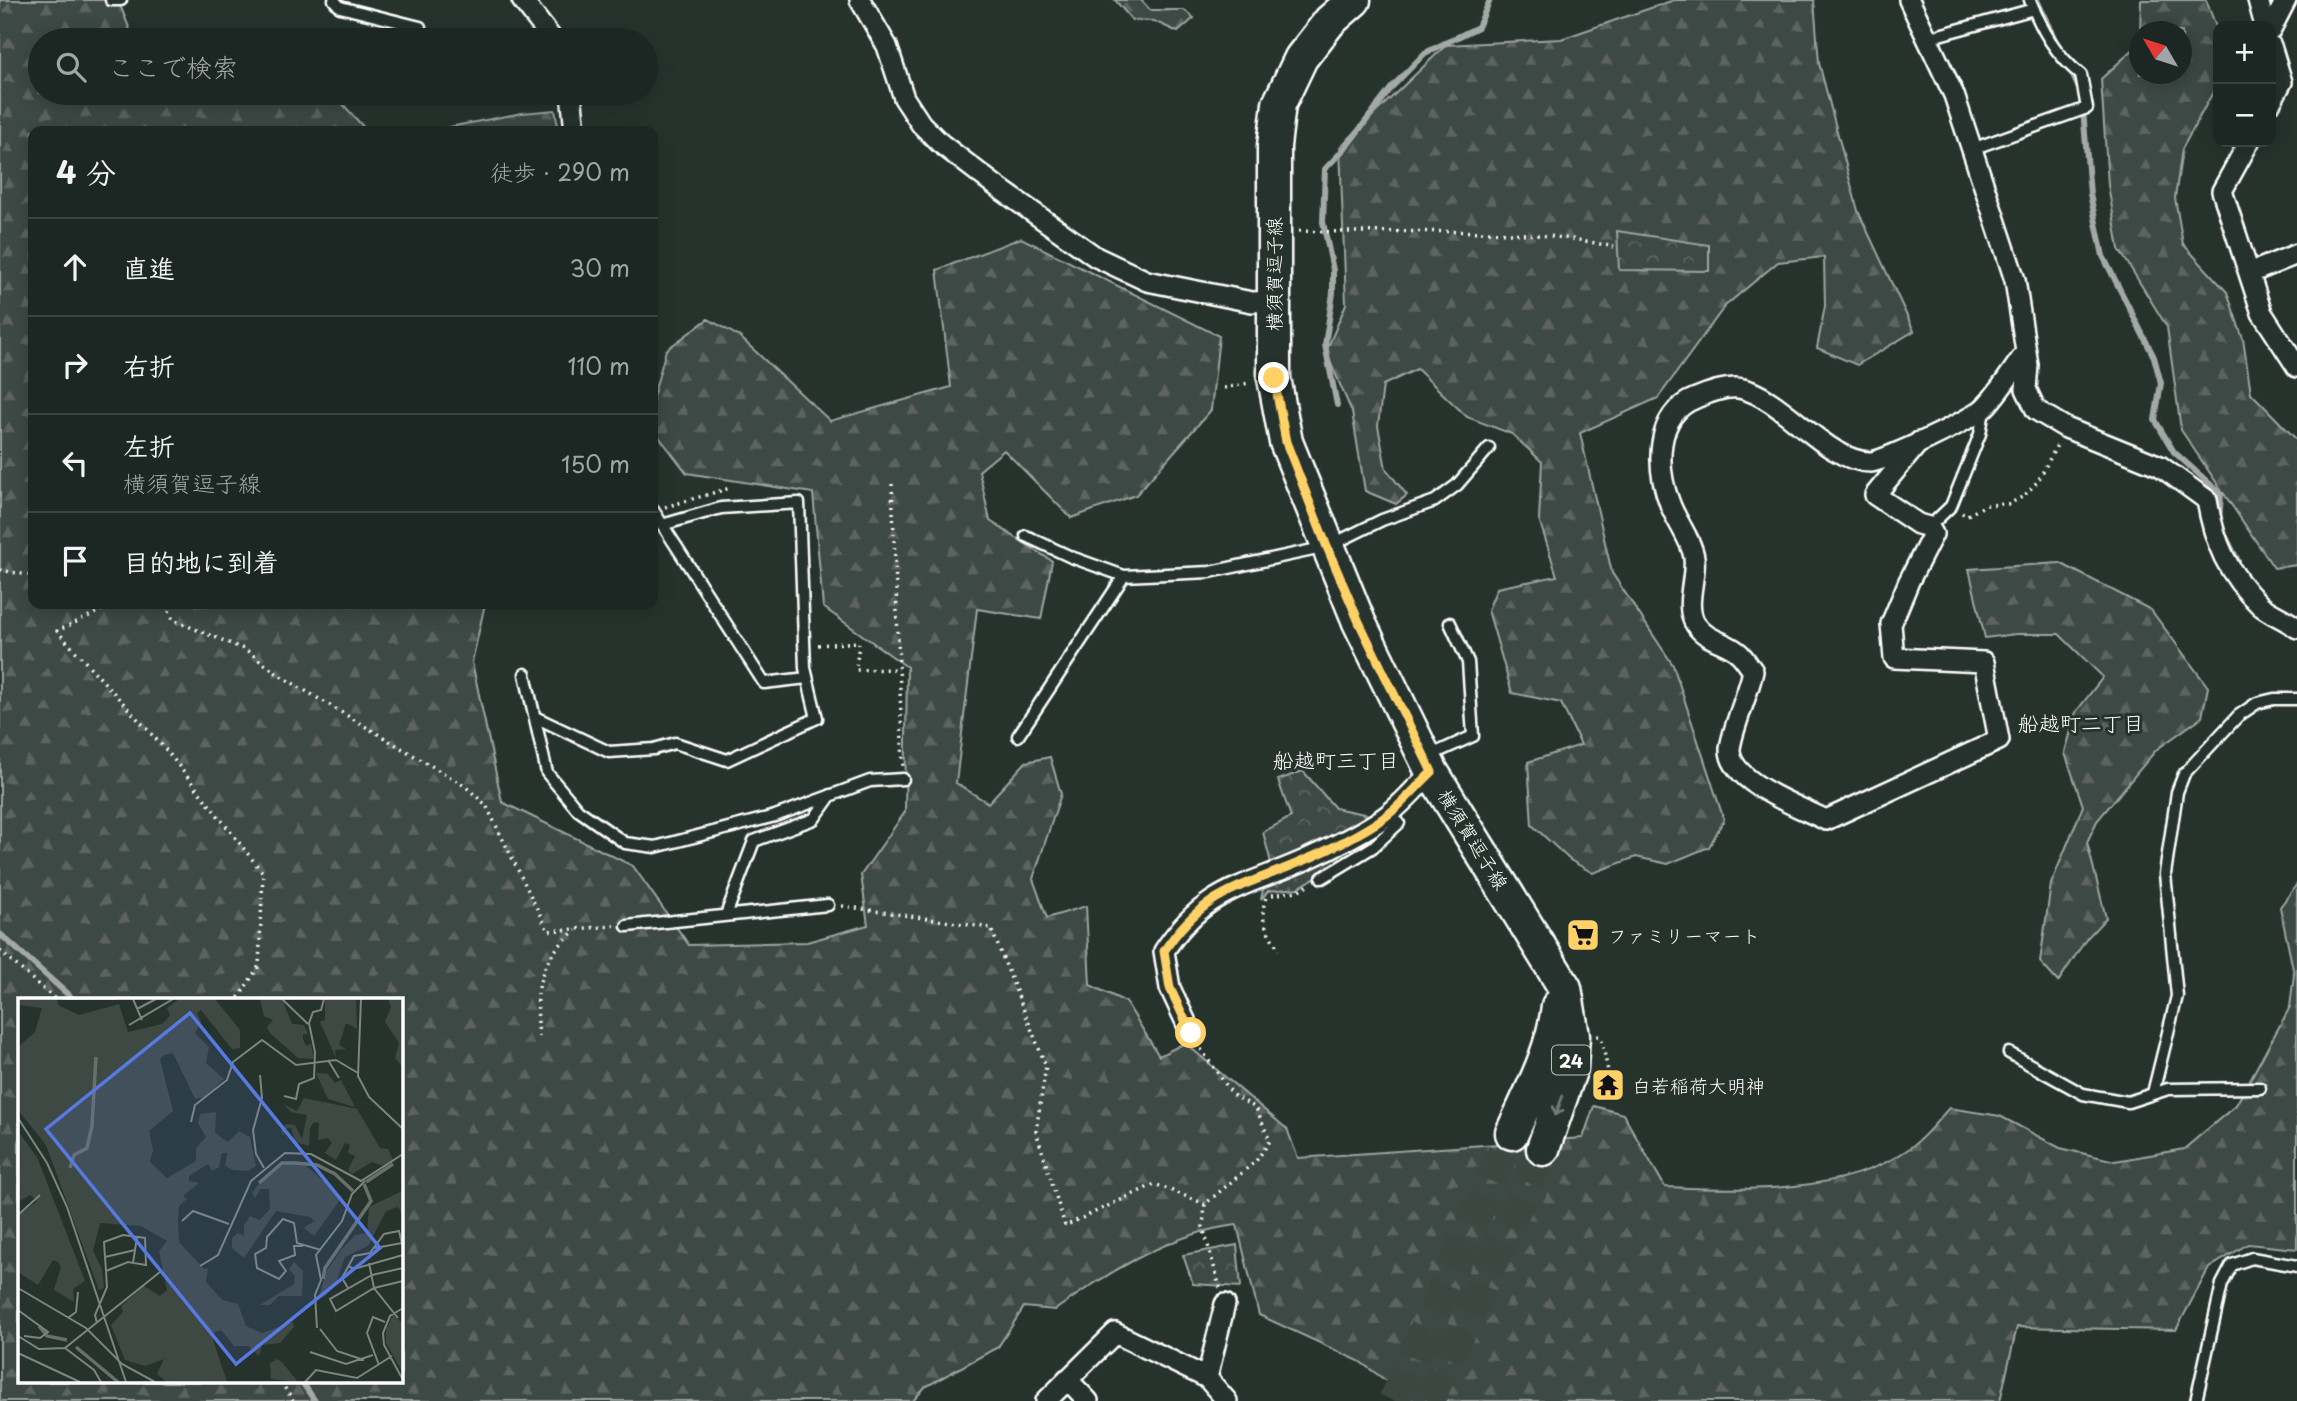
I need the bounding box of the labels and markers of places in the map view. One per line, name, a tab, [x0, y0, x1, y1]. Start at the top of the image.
supermarket icon: ファミリーマート	[1564, 916, 1602, 954]
place label: ファミリーマート	[1608, 921, 1760, 949]
temple icon: 白若稲荷大明神	[1589, 1066, 1627, 1104]
place label: 白若稲荷大明神	[1632, 1071, 1765, 1099]

